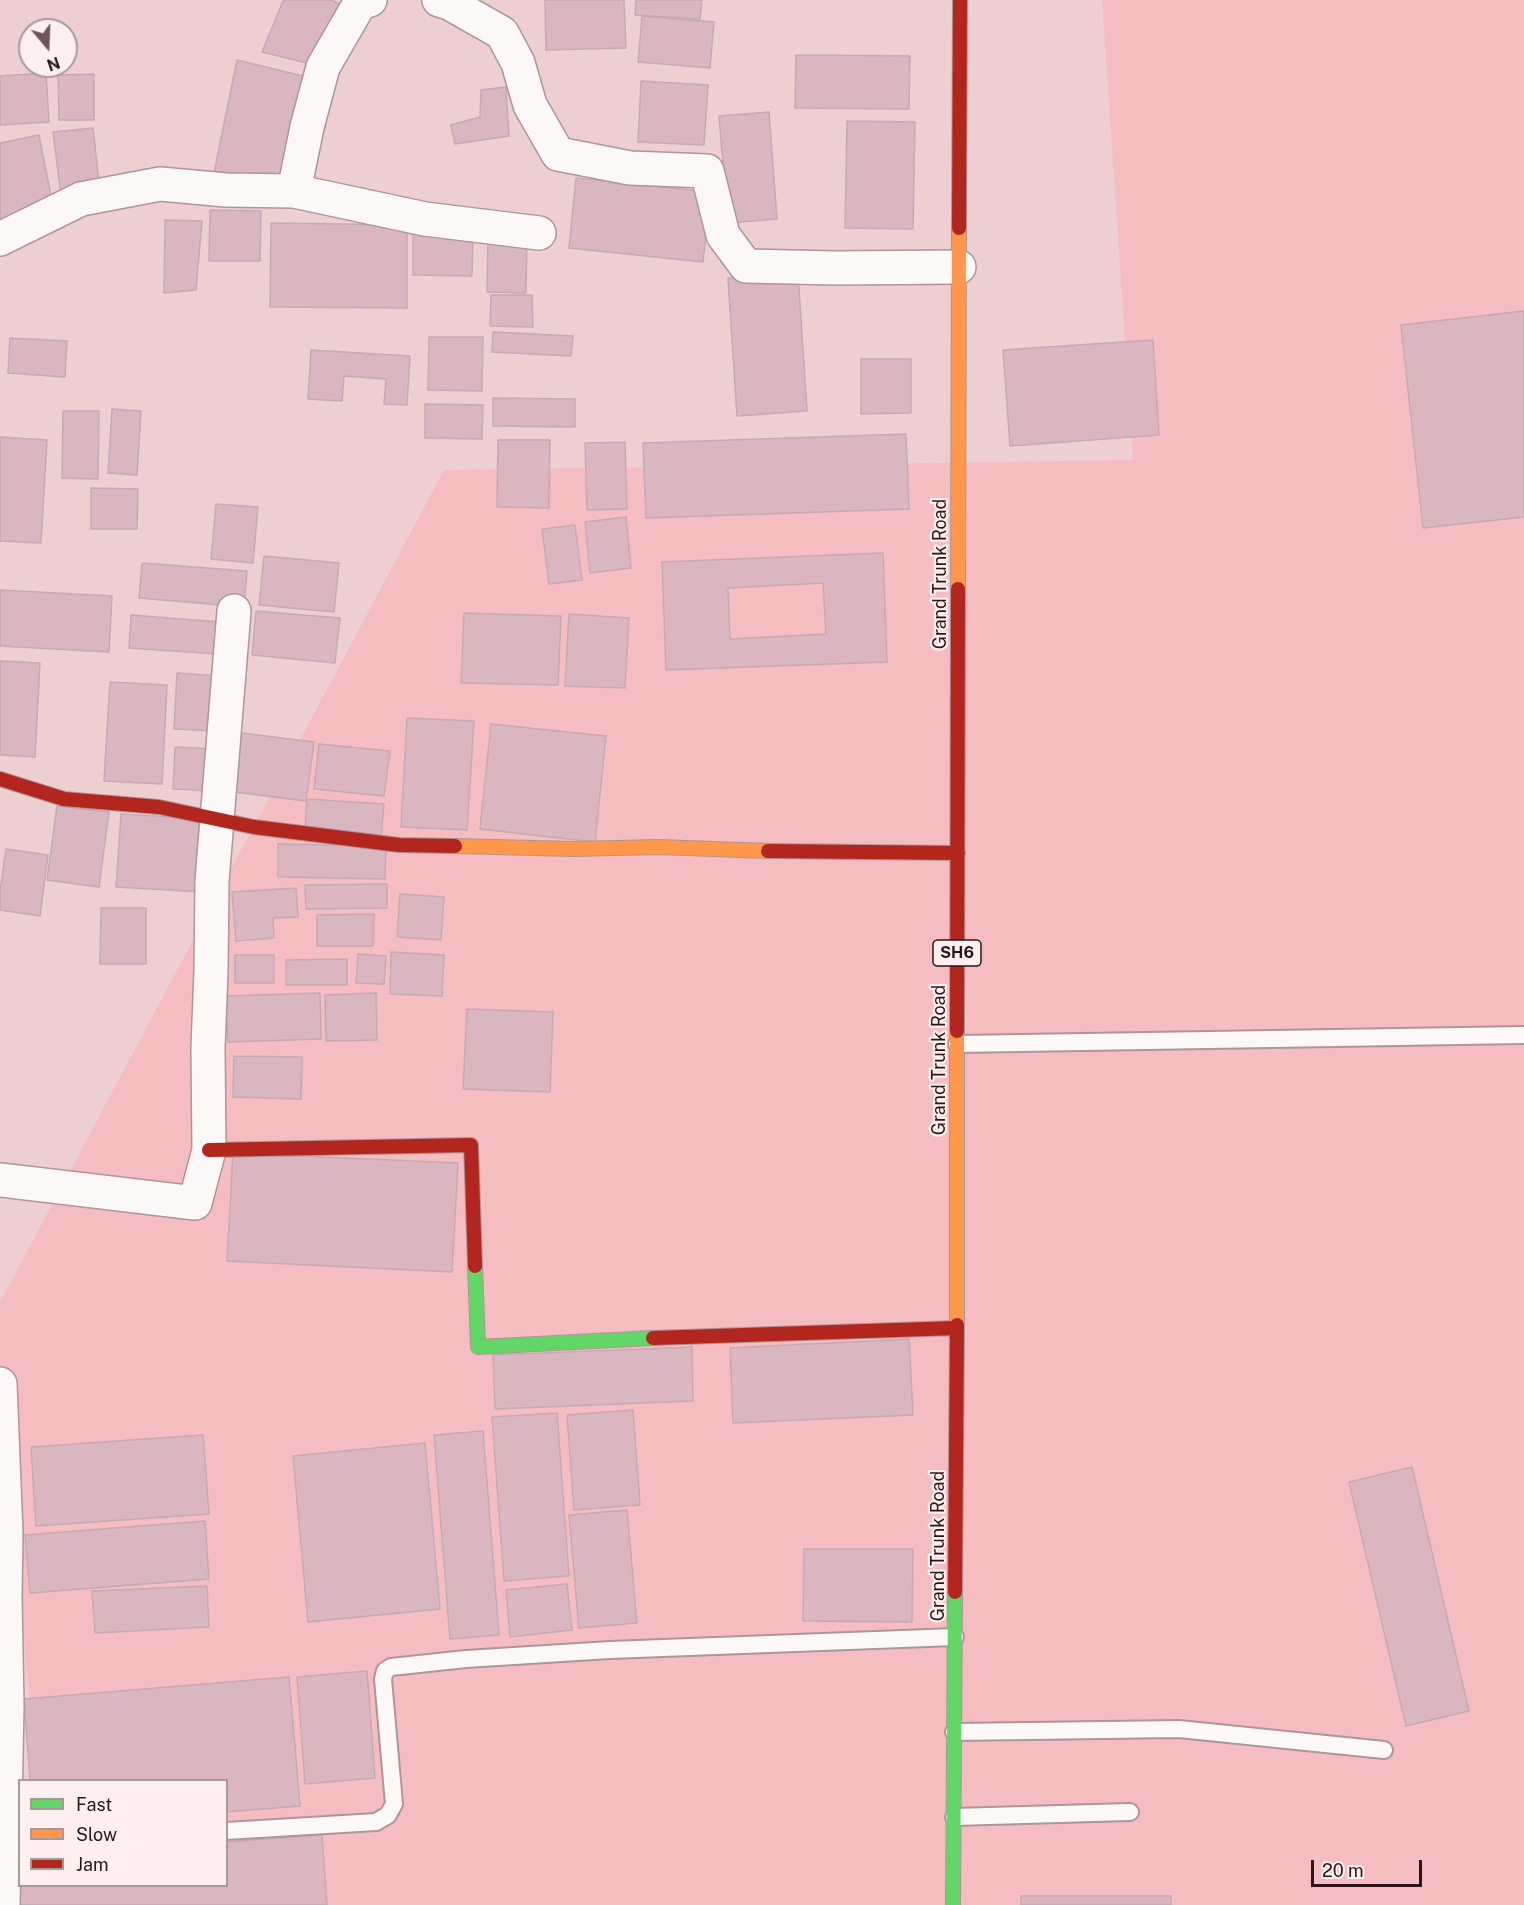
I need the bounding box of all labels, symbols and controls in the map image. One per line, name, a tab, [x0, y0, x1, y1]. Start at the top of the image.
north arrow	[18, 18, 78, 78]
text: N	[44, 53, 62, 75]
street label: Grand Trunk Road	[929, 499, 951, 649]
road number: SH6	[933, 940, 981, 966]
street label: Grand Trunk Road	[928, 985, 950, 1135]
street label: Grand Trunk Road	[927, 1471, 949, 1621]
legend	[18, 1779, 228, 1887]
text: Fast	[76, 1794, 112, 1815]
text: Slow	[76, 1824, 117, 1845]
scale bar	[1314, 1848, 1425, 1886]
text: Jam	[76, 1854, 109, 1875]
text: 20 m	[1322, 1860, 1364, 1881]

